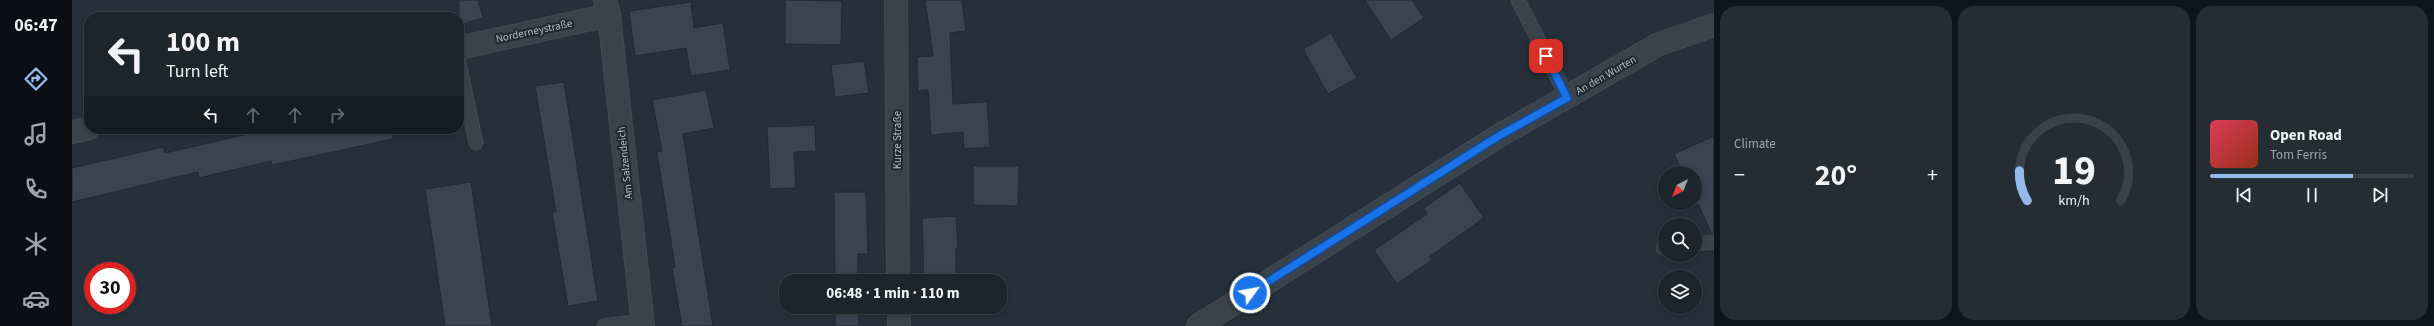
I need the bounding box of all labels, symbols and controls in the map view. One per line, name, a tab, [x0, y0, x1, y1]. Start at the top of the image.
text: 06:47	[14, 13, 58, 38]
street label: Norderneystraße	[494, 15, 574, 46]
text: 100 m	[166, 22, 240, 62]
icon: left	[100, 28, 152, 80]
pin	[1529, 39, 1563, 73]
icon: arrive	[1535, 45, 1557, 67]
street label: An den Wurten	[1573, 52, 1639, 98]
text: Turn left	[166, 59, 228, 84]
icon: directions	[22, 65, 50, 93]
icon: left	[200, 104, 222, 126]
icon: ahead	[242, 104, 264, 126]
icon: ahead	[284, 104, 306, 126]
icon: right	[326, 104, 348, 126]
street label: Kurze Straße	[890, 110, 905, 169]
icon: music	[22, 120, 50, 148]
text: Open Road	[2270, 125, 2342, 146]
street label: Am Salzendeich	[614, 126, 636, 200]
text: Climate	[1734, 135, 1776, 153]
text: 19	[2052, 141, 2096, 201]
text: Tom Ferris	[2270, 146, 2327, 164]
text: 20°	[1815, 154, 1857, 197]
text: −	[1734, 159, 1745, 191]
text: +	[1927, 159, 1938, 191]
north arrow	[1658, 166, 1702, 210]
map controls	[1658, 166, 1702, 314]
icon: phone	[22, 175, 50, 203]
icon: previous	[2233, 184, 2255, 206]
icon: pause	[2301, 184, 2323, 206]
icon: next	[2369, 184, 2391, 206]
text: km/h	[2058, 190, 2090, 211]
button: search	[1658, 218, 1702, 262]
icon: climate	[22, 230, 50, 258]
speed limit sign: 30	[84, 262, 136, 314]
button: layers	[1658, 270, 1702, 314]
position arrow	[1229, 272, 1271, 314]
text: 06:48 · 1 min · 110 m	[826, 283, 960, 304]
icon: car	[22, 285, 50, 313]

